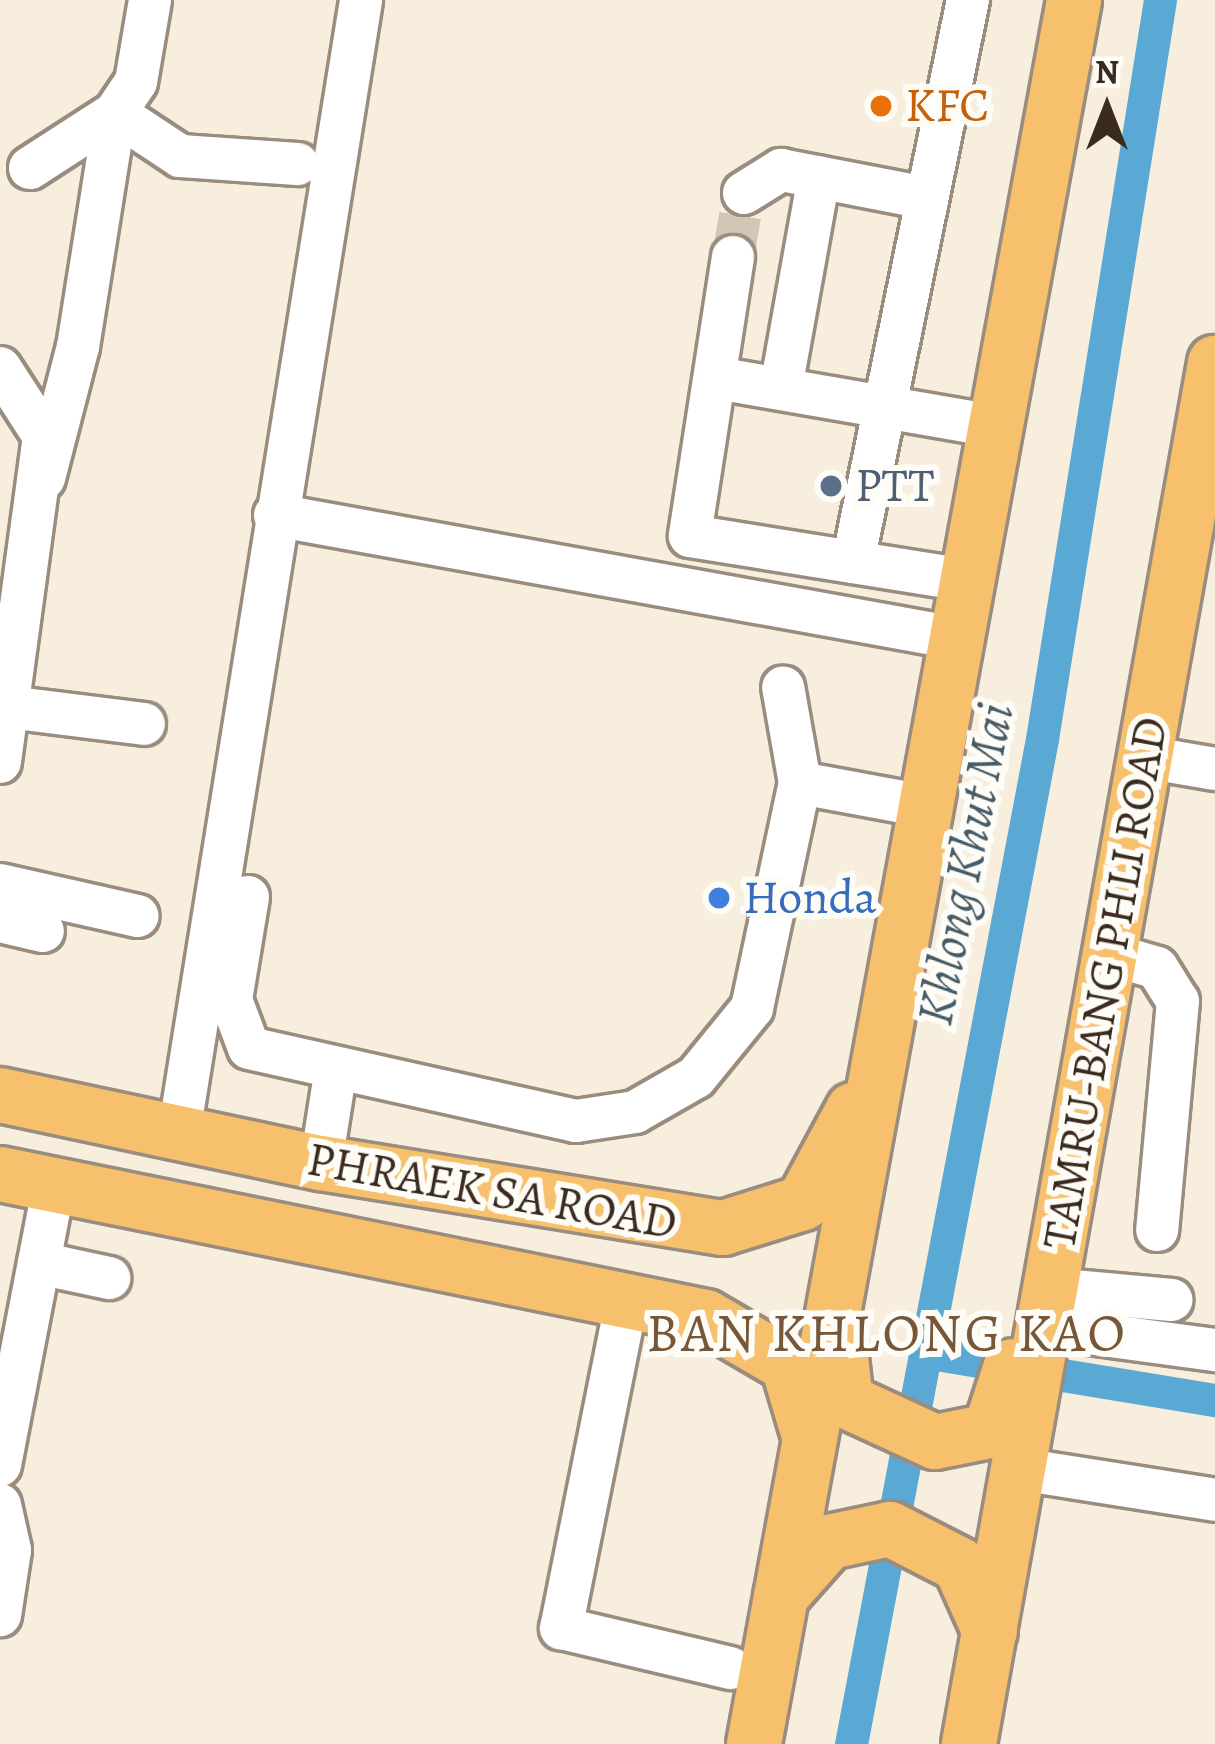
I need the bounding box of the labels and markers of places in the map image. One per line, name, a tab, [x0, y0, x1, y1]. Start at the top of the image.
place label: KFC	[905, 77, 989, 135]
marker: KFC	[868, 93, 894, 119]
place label: PTT	[855, 457, 934, 515]
marker: PTT	[818, 473, 844, 499]
place label: Honda	[743, 869, 877, 927]
marker: Honda	[706, 885, 732, 911]

